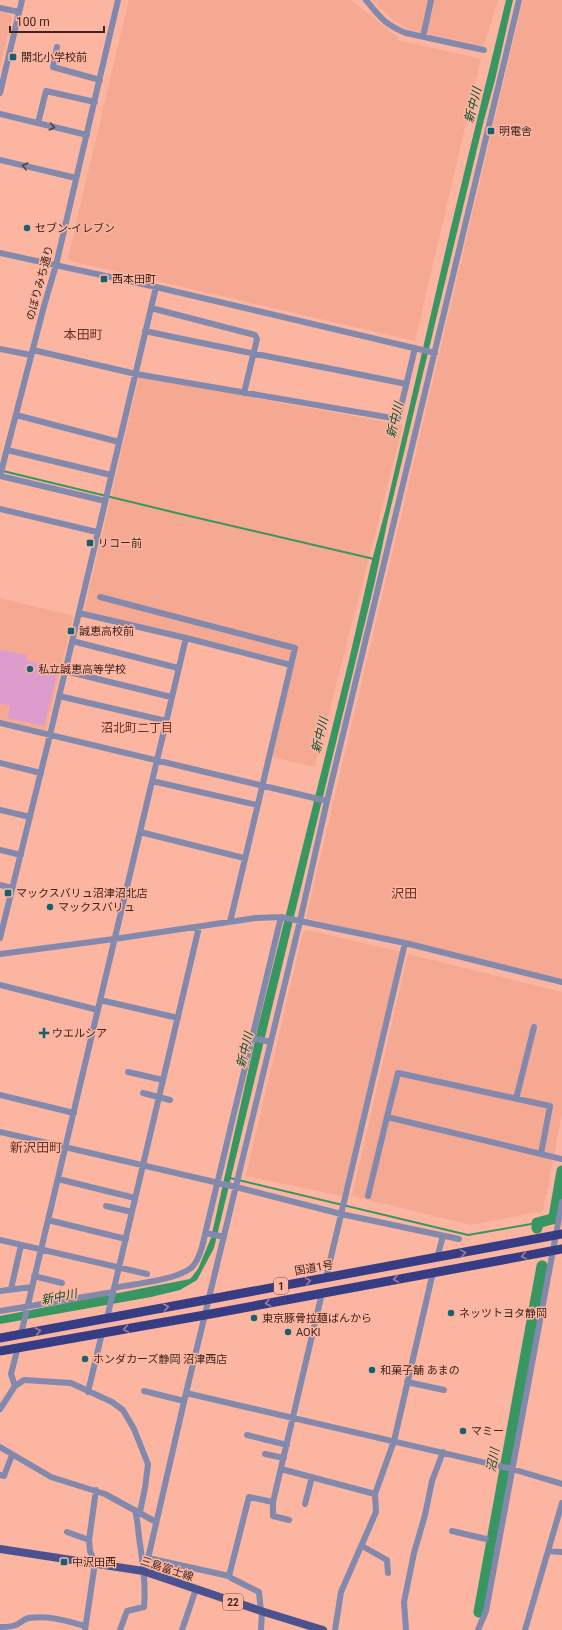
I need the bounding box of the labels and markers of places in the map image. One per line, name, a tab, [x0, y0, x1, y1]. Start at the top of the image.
place label: 開北小学校前	[21, 51, 87, 64]
marker: 開北小学校前	[8, 52, 18, 62]
place label: 明電舎	[499, 125, 532, 138]
marker: 明電舎	[486, 126, 496, 136]
place label: セブン-イレブン	[35, 222, 115, 235]
marker: セブン-イレブン	[22, 223, 32, 233]
place label: 西本田町	[112, 273, 156, 286]
marker: 西本田町	[99, 274, 109, 284]
place label: リコー前	[98, 537, 142, 550]
marker: リコー前	[85, 538, 95, 548]
place label: 誠恵高校前	[79, 625, 134, 638]
marker: 誠恵高校前	[66, 626, 76, 636]
place label: 私立誠恵高等学校	[38, 663, 126, 676]
marker: 私立誠恵高等学校	[25, 664, 35, 674]
place label: マックスバリュ沼津沼北店	[16, 887, 148, 900]
marker: マックスバリュ沼津沼北店	[3, 888, 13, 898]
place label: マックスバリュ	[58, 901, 135, 914]
marker: マックスバリュ	[45, 902, 55, 912]
place label: ウエルシア	[52, 1027, 107, 1040]
marker: ウエルシア	[39, 1028, 49, 1038]
place label: ネッツトヨタ静岡	[459, 1307, 547, 1320]
marker: ネッツトヨタ静岡	[446, 1308, 456, 1318]
place label: 東京豚骨拉麺ばんから	[262, 1312, 372, 1325]
marker: 東京豚骨拉麺ばんから	[249, 1313, 259, 1323]
place label: AOKI	[296, 1326, 321, 1339]
marker: AOKI	[283, 1327, 293, 1337]
place label: ホンダカーズ静岡 沼津西店	[93, 1353, 227, 1366]
marker: ホンダカーズ静岡 沼津西店	[80, 1354, 90, 1364]
place label: 和菓子舗 あまの	[380, 1364, 460, 1377]
marker: 和菓子舗 あまの	[367, 1365, 377, 1375]
place label: マミー	[471, 1425, 504, 1438]
marker: マミー	[458, 1426, 468, 1436]
place label: 中沢田西	[72, 1556, 116, 1569]
marker: 中沢田西	[59, 1557, 69, 1567]

